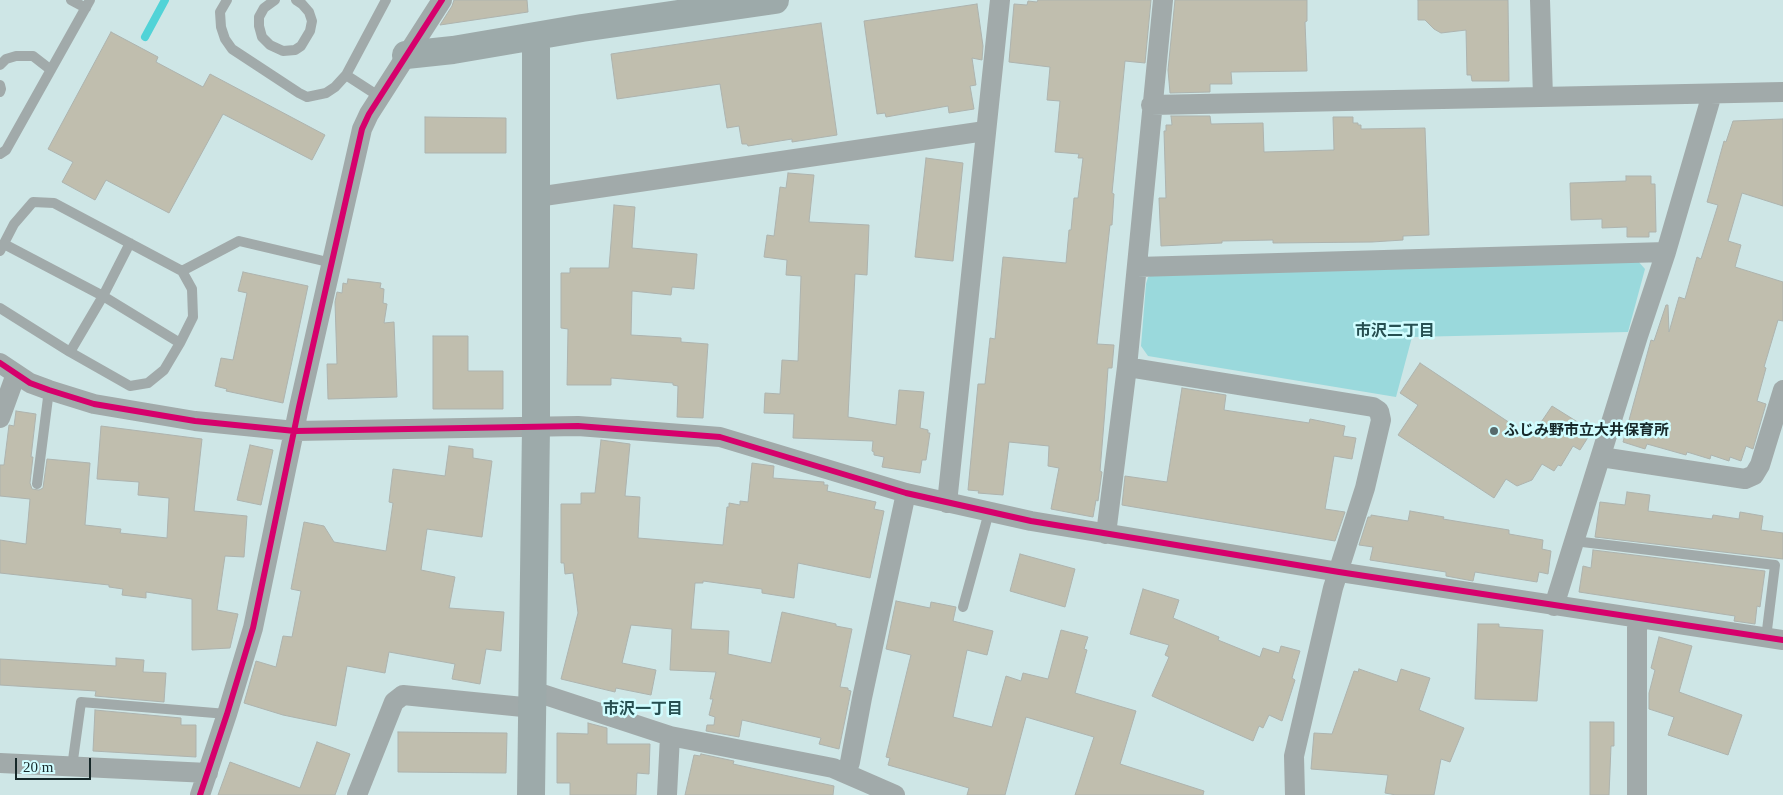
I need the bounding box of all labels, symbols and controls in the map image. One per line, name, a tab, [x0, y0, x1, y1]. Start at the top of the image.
district label: 市沢二丁目	[1355, 322, 1435, 342]
place label: ふじみ野市立大井保育所	[1504, 422, 1669, 440]
marker: ふじみ野市立大井保育所	[1488, 425, 1500, 437]
district label: 市沢一丁目	[603, 700, 683, 720]
scale bar	[18, 748, 94, 780]
text: 20 m	[23, 759, 53, 775]

